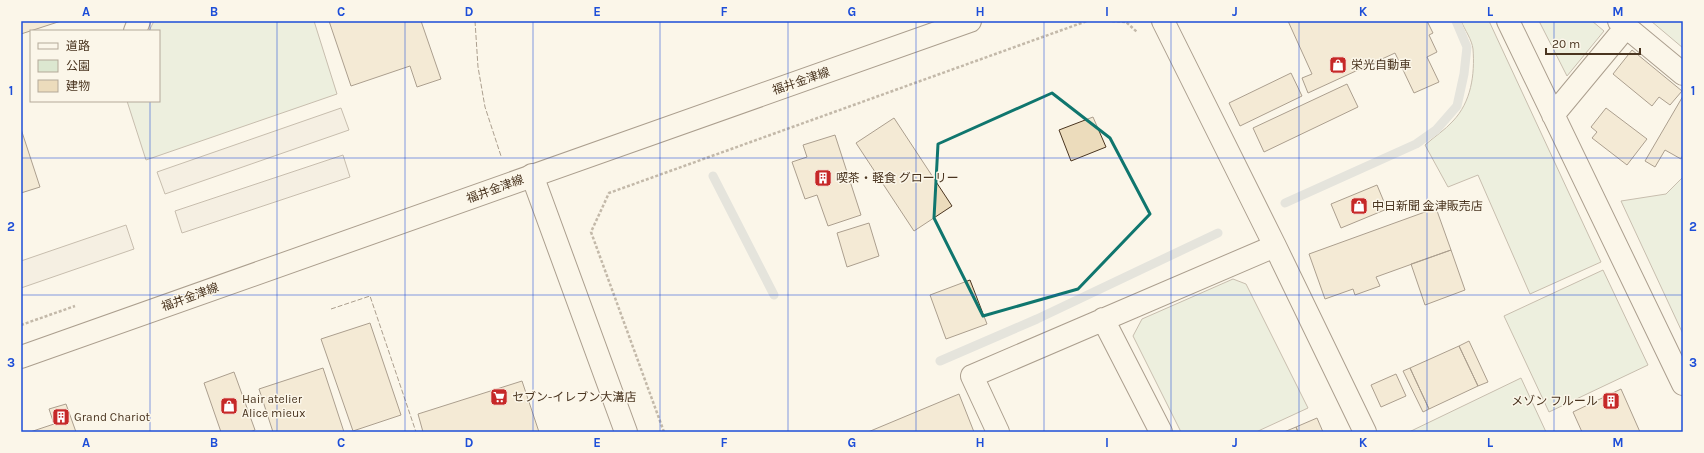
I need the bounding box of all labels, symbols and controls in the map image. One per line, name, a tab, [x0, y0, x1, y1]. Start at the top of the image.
text: A	[82, 4, 90, 19]
text: B	[210, 4, 218, 19]
text: C	[337, 4, 345, 19]
text: D	[465, 4, 474, 19]
text: E	[593, 4, 601, 19]
text: F	[720, 4, 728, 19]
text: G	[848, 4, 856, 19]
text: H	[975, 4, 985, 19]
text: I	[1105, 4, 1109, 19]
text: J	[1232, 4, 1238, 19]
text: K	[1359, 4, 1368, 19]
text: L	[1487, 4, 1494, 19]
text: M	[1612, 4, 1624, 19]
legend	[30, 30, 160, 102]
scale bar	[1546, 30, 1640, 56]
text: 20 m	[1552, 37, 1580, 51]
text: 道路	[66, 39, 90, 53]
shop icon: 栄光自動車	[1328, 55, 1348, 75]
place label: 栄光自動車	[1351, 58, 1411, 72]
text: 公園	[66, 59, 90, 73]
street label: 福井金津線	[770, 65, 832, 97]
text: 建物	[66, 79, 90, 93]
text: 1	[9, 83, 13, 98]
text: 1	[1691, 83, 1695, 98]
building icon: 喫茶・軽食 グローリー	[813, 168, 833, 188]
place label: 喫茶・軽食 グローリー	[836, 171, 959, 185]
street label: 福井金津線	[464, 172, 526, 206]
shop icon: 中日新聞 金津販売店	[1349, 196, 1369, 216]
place label: 中日新聞 金津販売店	[1372, 199, 1483, 213]
text: 2	[7, 219, 15, 234]
text: 2	[1689, 219, 1697, 234]
street label: 福井金津線	[159, 280, 221, 314]
text: 3	[7, 355, 15, 370]
text: 3	[1689, 355, 1697, 370]
supermarket icon: セブン-イレブン大溝店	[489, 387, 509, 407]
place label: セブン-イレブン大溝店	[512, 390, 636, 404]
building icon: メゾン フルール	[1601, 391, 1621, 411]
place label: Hair atelier Alice mieux	[242, 392, 305, 420]
place label: メゾン フルール	[1511, 394, 1598, 408]
shop icon: Hair atelier Alice mieux	[219, 396, 239, 416]
building icon: Grand Chariot	[51, 407, 71, 427]
place label: Grand Chariot	[74, 410, 151, 424]
text: A	[82, 435, 90, 450]
text: B	[210, 435, 218, 450]
text: C	[337, 435, 345, 450]
text: D	[465, 435, 474, 450]
text: E	[593, 435, 601, 450]
text: F	[720, 435, 728, 450]
text: G	[848, 435, 856, 450]
text: H	[975, 435, 985, 450]
text: I	[1105, 435, 1109, 450]
text: J	[1232, 435, 1238, 450]
text: K	[1359, 435, 1368, 450]
text: L	[1487, 435, 1494, 450]
text: M	[1612, 435, 1624, 450]

